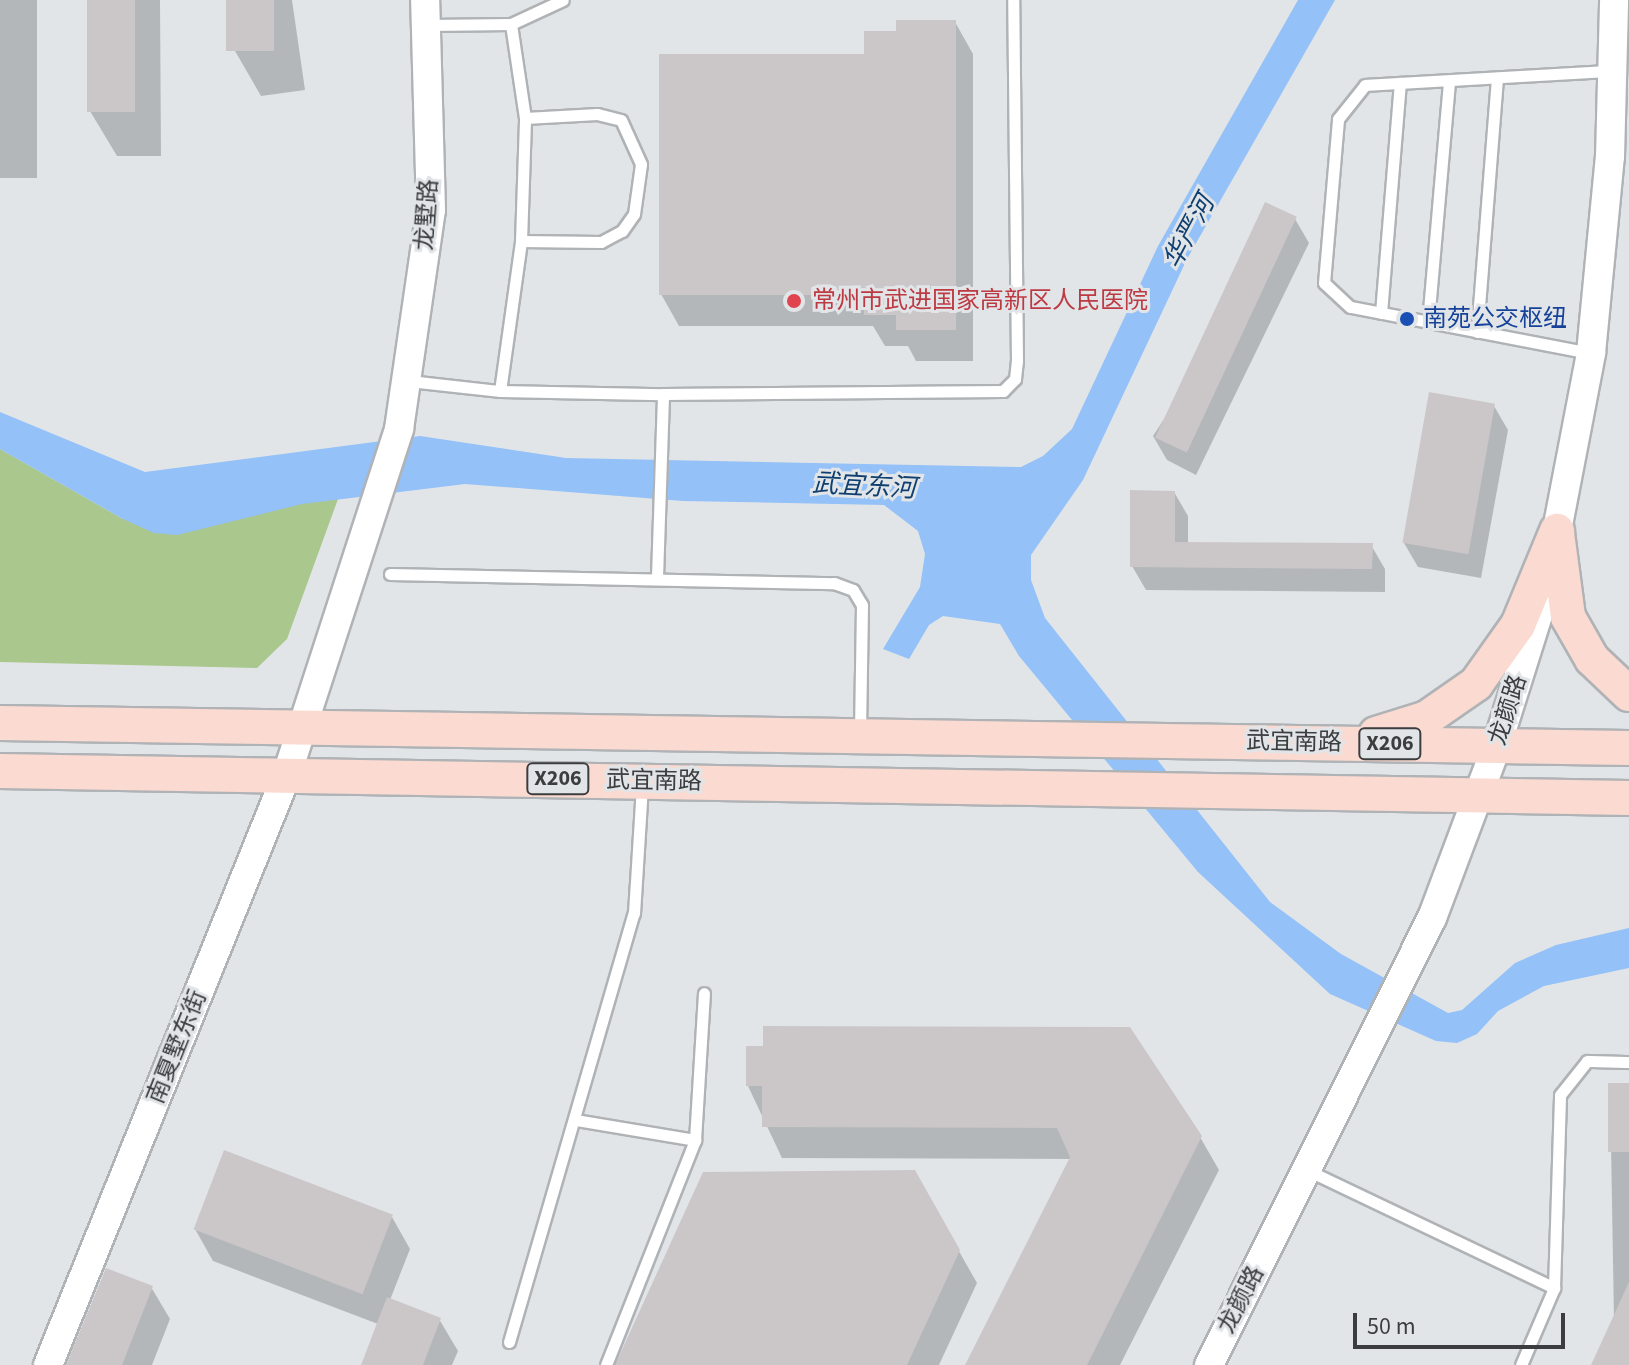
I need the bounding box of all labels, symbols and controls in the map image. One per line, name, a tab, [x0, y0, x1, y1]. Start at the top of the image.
street label: 龙墅路	[410, 178, 444, 252]
water label: 华严河	[1157, 190, 1221, 274]
place label: 常州市武进国家高新区人民医院	[812, 287, 1148, 315]
marker: 常州市武进国家高新区人民医院	[783, 290, 805, 312]
place label: 南苑公交枢纽	[1423, 305, 1567, 333]
marker: 南苑公交枢纽	[1398, 310, 1416, 328]
water label: 武宜东河	[811, 468, 917, 504]
street label: 龙颜路	[1483, 671, 1533, 749]
road number: X206	[1358, 726, 1422, 762]
street label: 武宜南路	[1246, 727, 1342, 757]
road number: X206	[526, 761, 590, 797]
street label: 武宜南路	[606, 766, 702, 796]
street label: 南夏墅东街	[141, 986, 213, 1108]
street label: 龙颜路	[1212, 1261, 1270, 1339]
scale bar	[1357, 1297, 1569, 1347]
text: 50 m	[1367, 1309, 1416, 1344]

